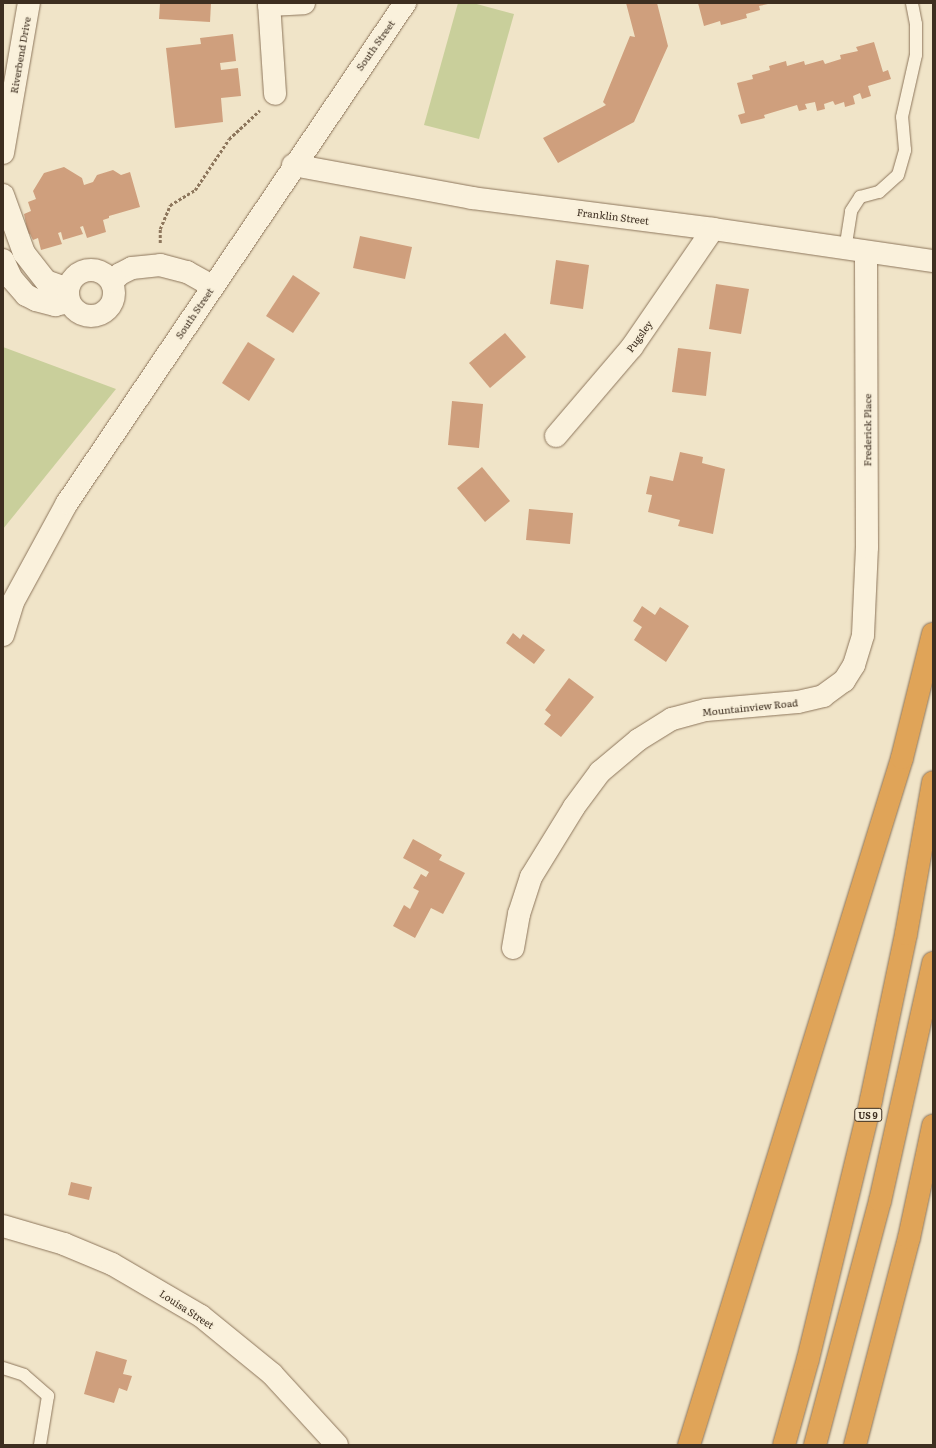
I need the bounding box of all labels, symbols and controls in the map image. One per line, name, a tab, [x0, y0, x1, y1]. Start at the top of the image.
street label: Riverbend Drive	[7, 16, 33, 94]
street label: South Street	[353, 17, 397, 73]
street label: Franklin Street	[576, 206, 650, 226]
street label: South Street	[172, 285, 216, 341]
street label: Pugsley	[623, 318, 655, 354]
street label: Frederick Place	[861, 394, 873, 466]
street label: Mountainview Road	[701, 696, 799, 718]
road number: US 9	[854, 1108, 882, 1122]
street label: Louisa Street	[158, 1287, 216, 1331]

